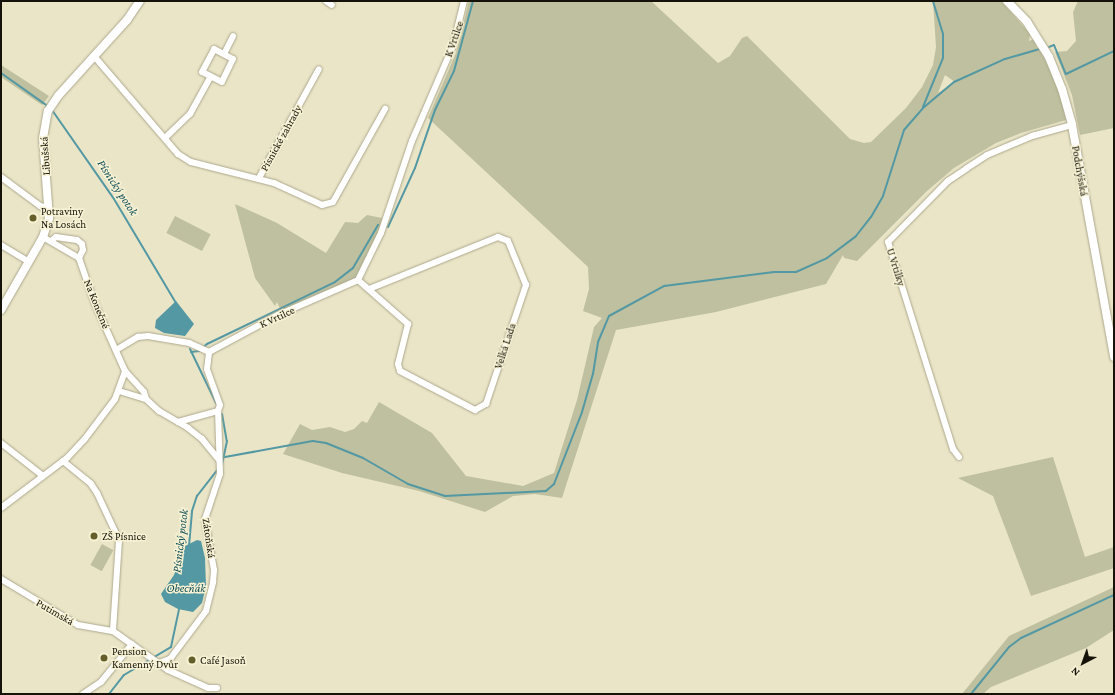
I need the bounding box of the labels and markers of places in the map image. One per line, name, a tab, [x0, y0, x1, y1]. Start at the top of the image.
place label: Potraviny Na Losách	[41, 205, 86, 231]
marker: Potraviny Na Losách	[28, 213, 38, 223]
place label: ZŠ Písnice	[102, 529, 146, 543]
marker: ZŠ Písnice	[89, 531, 99, 541]
place label: Pension Kamenný Dvůr	[112, 645, 178, 671]
marker: Pension Kamenný Dvůr	[99, 653, 109, 663]
place label: Café Jasoň	[200, 653, 246, 667]
marker: Café Jasoň	[187, 655, 197, 665]

